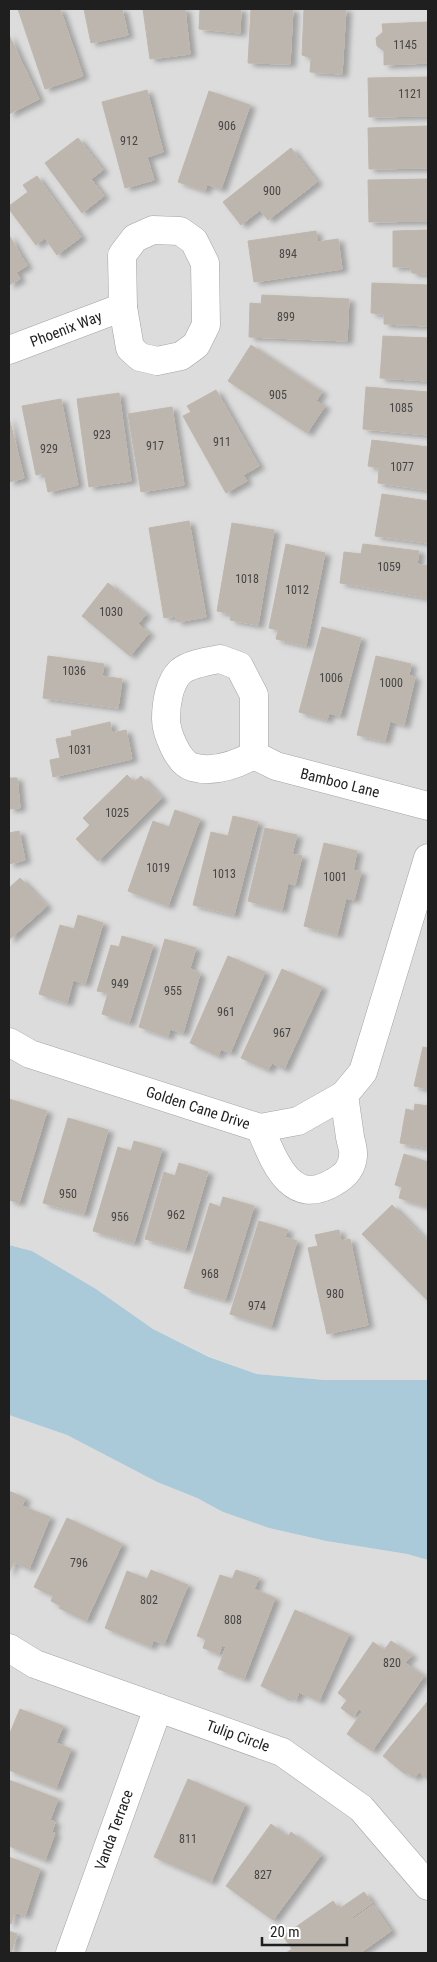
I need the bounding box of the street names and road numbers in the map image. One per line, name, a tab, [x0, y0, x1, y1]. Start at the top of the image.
street label: Phoenix Way	[28, 307, 104, 351]
street label: Bamboo Lane	[298, 764, 382, 802]
street label: Golden Cane Drive	[144, 1083, 252, 1133]
street label: Tulip Circle	[204, 1716, 272, 1756]
street label: Vanda Terrace	[91, 1787, 137, 1873]

